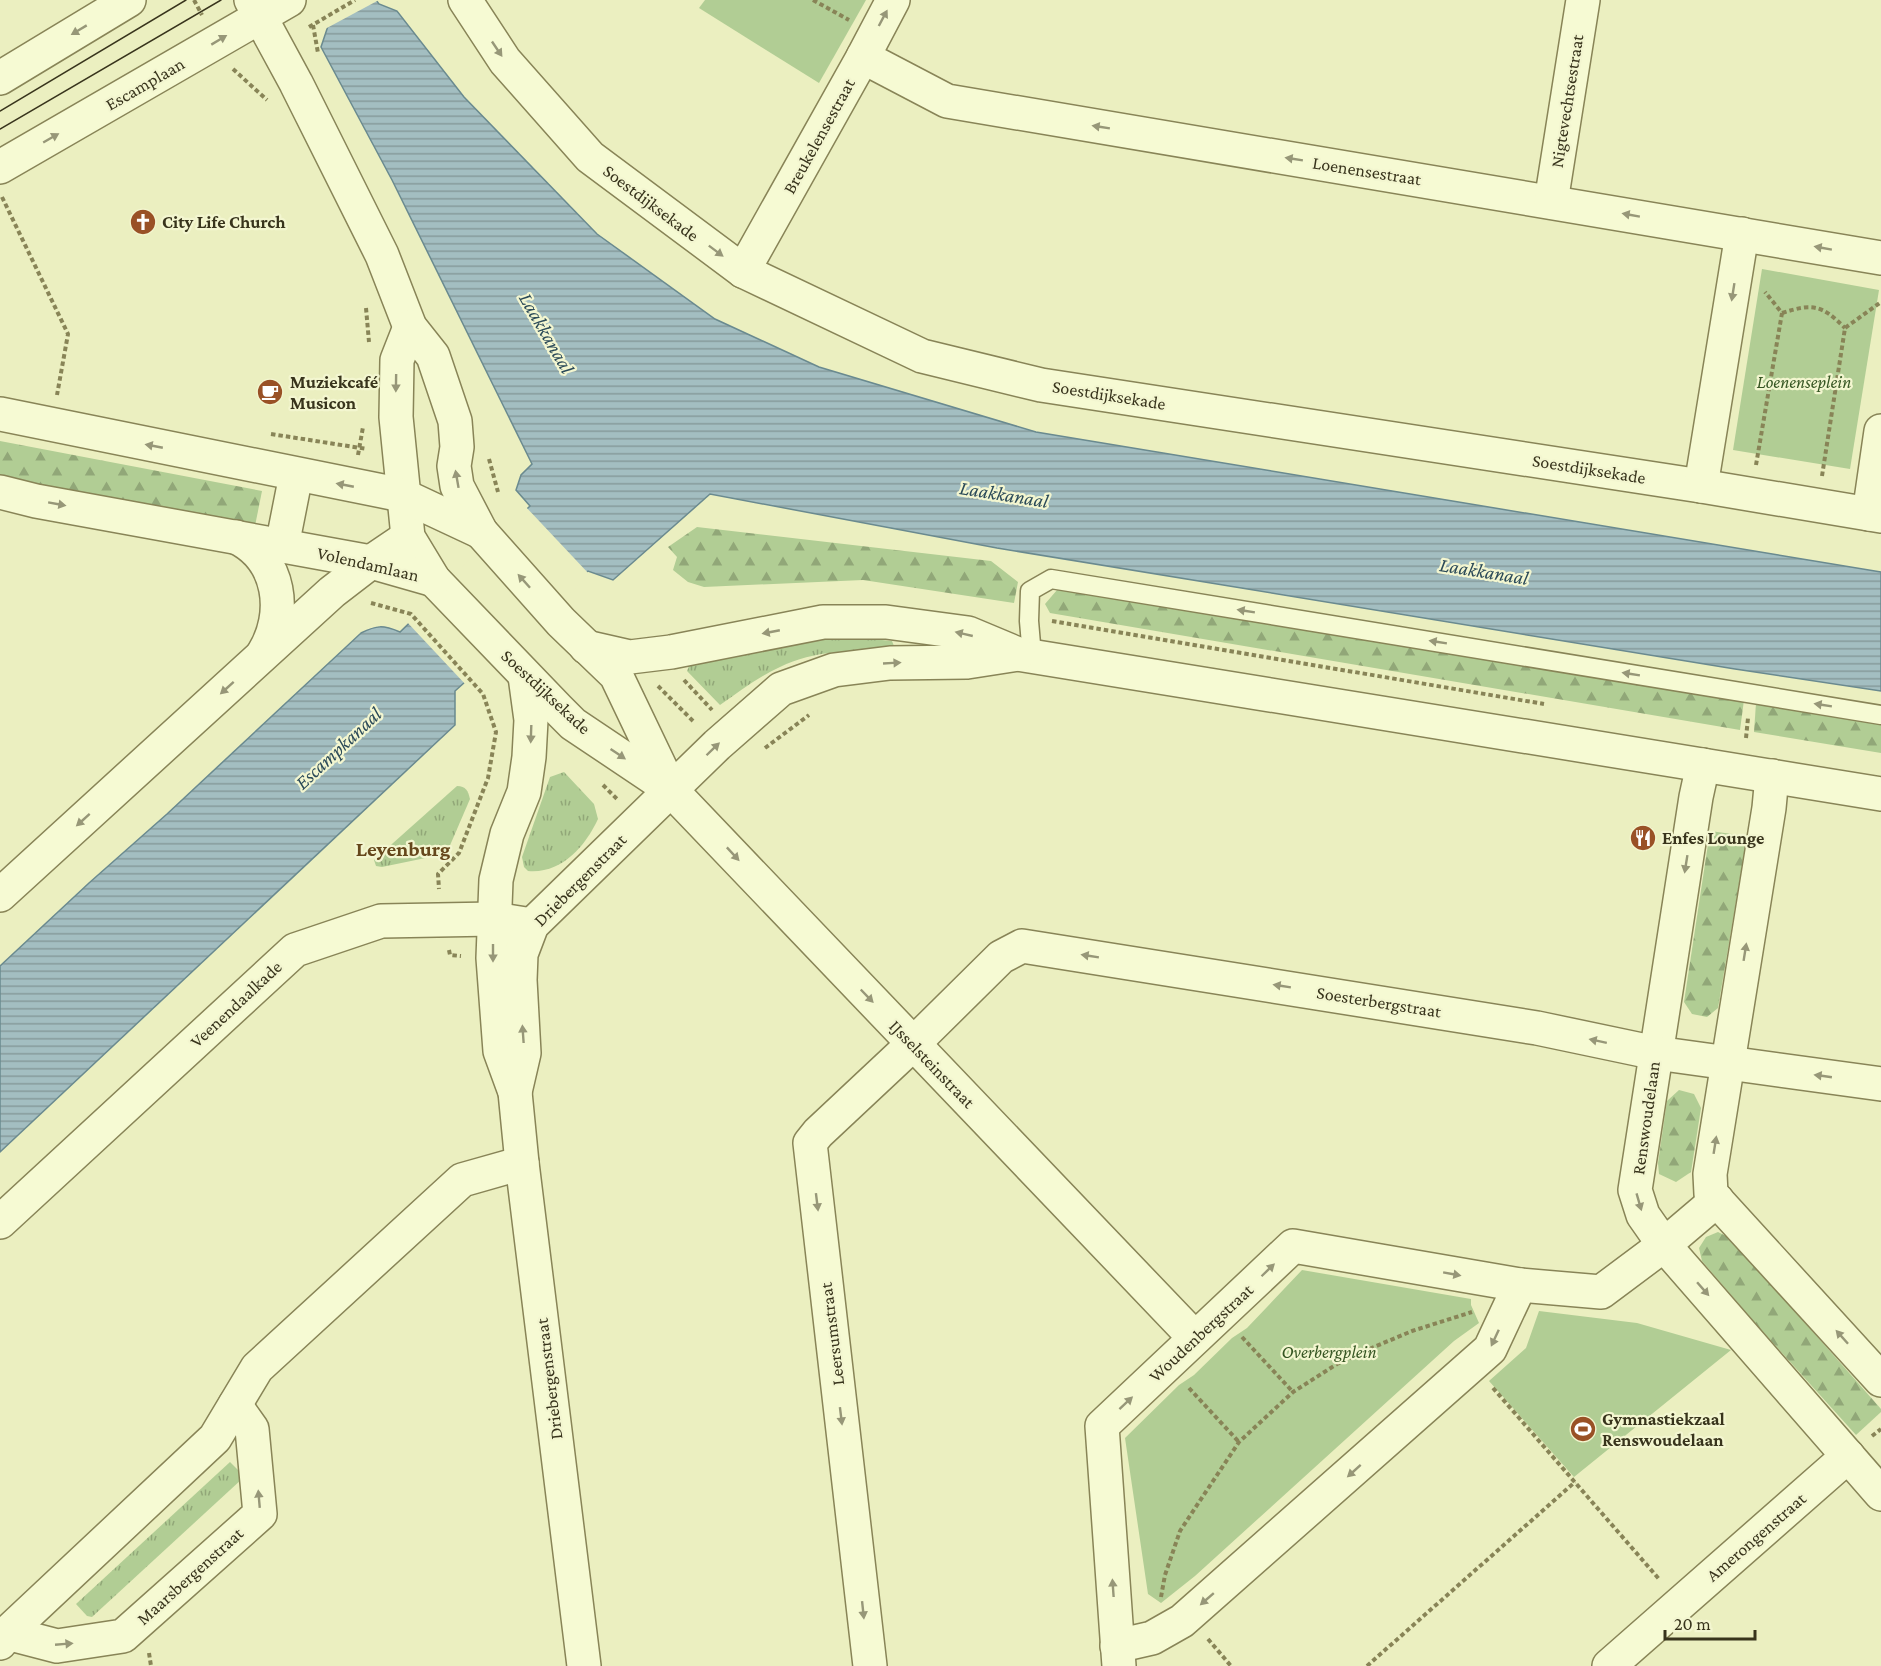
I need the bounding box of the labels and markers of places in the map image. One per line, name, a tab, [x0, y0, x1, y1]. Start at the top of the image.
church icon: City Life Church	[128, 207, 158, 237]
place label: City Life Church	[162, 212, 286, 232]
place label: Muziekcafé Musicon	[290, 372, 378, 413]
cafe icon: Muziekcafé Musicon	[255, 377, 285, 407]
restaurant icon: Enfes Lounge	[1628, 823, 1658, 853]
place label: Enfes Lounge	[1662, 828, 1764, 848]
place label: Gymnastiekzaal Renswoudelaan	[1602, 1409, 1725, 1450]
sports icon: Gymnastiekzaal Renswoudelaan	[1568, 1414, 1598, 1444]

